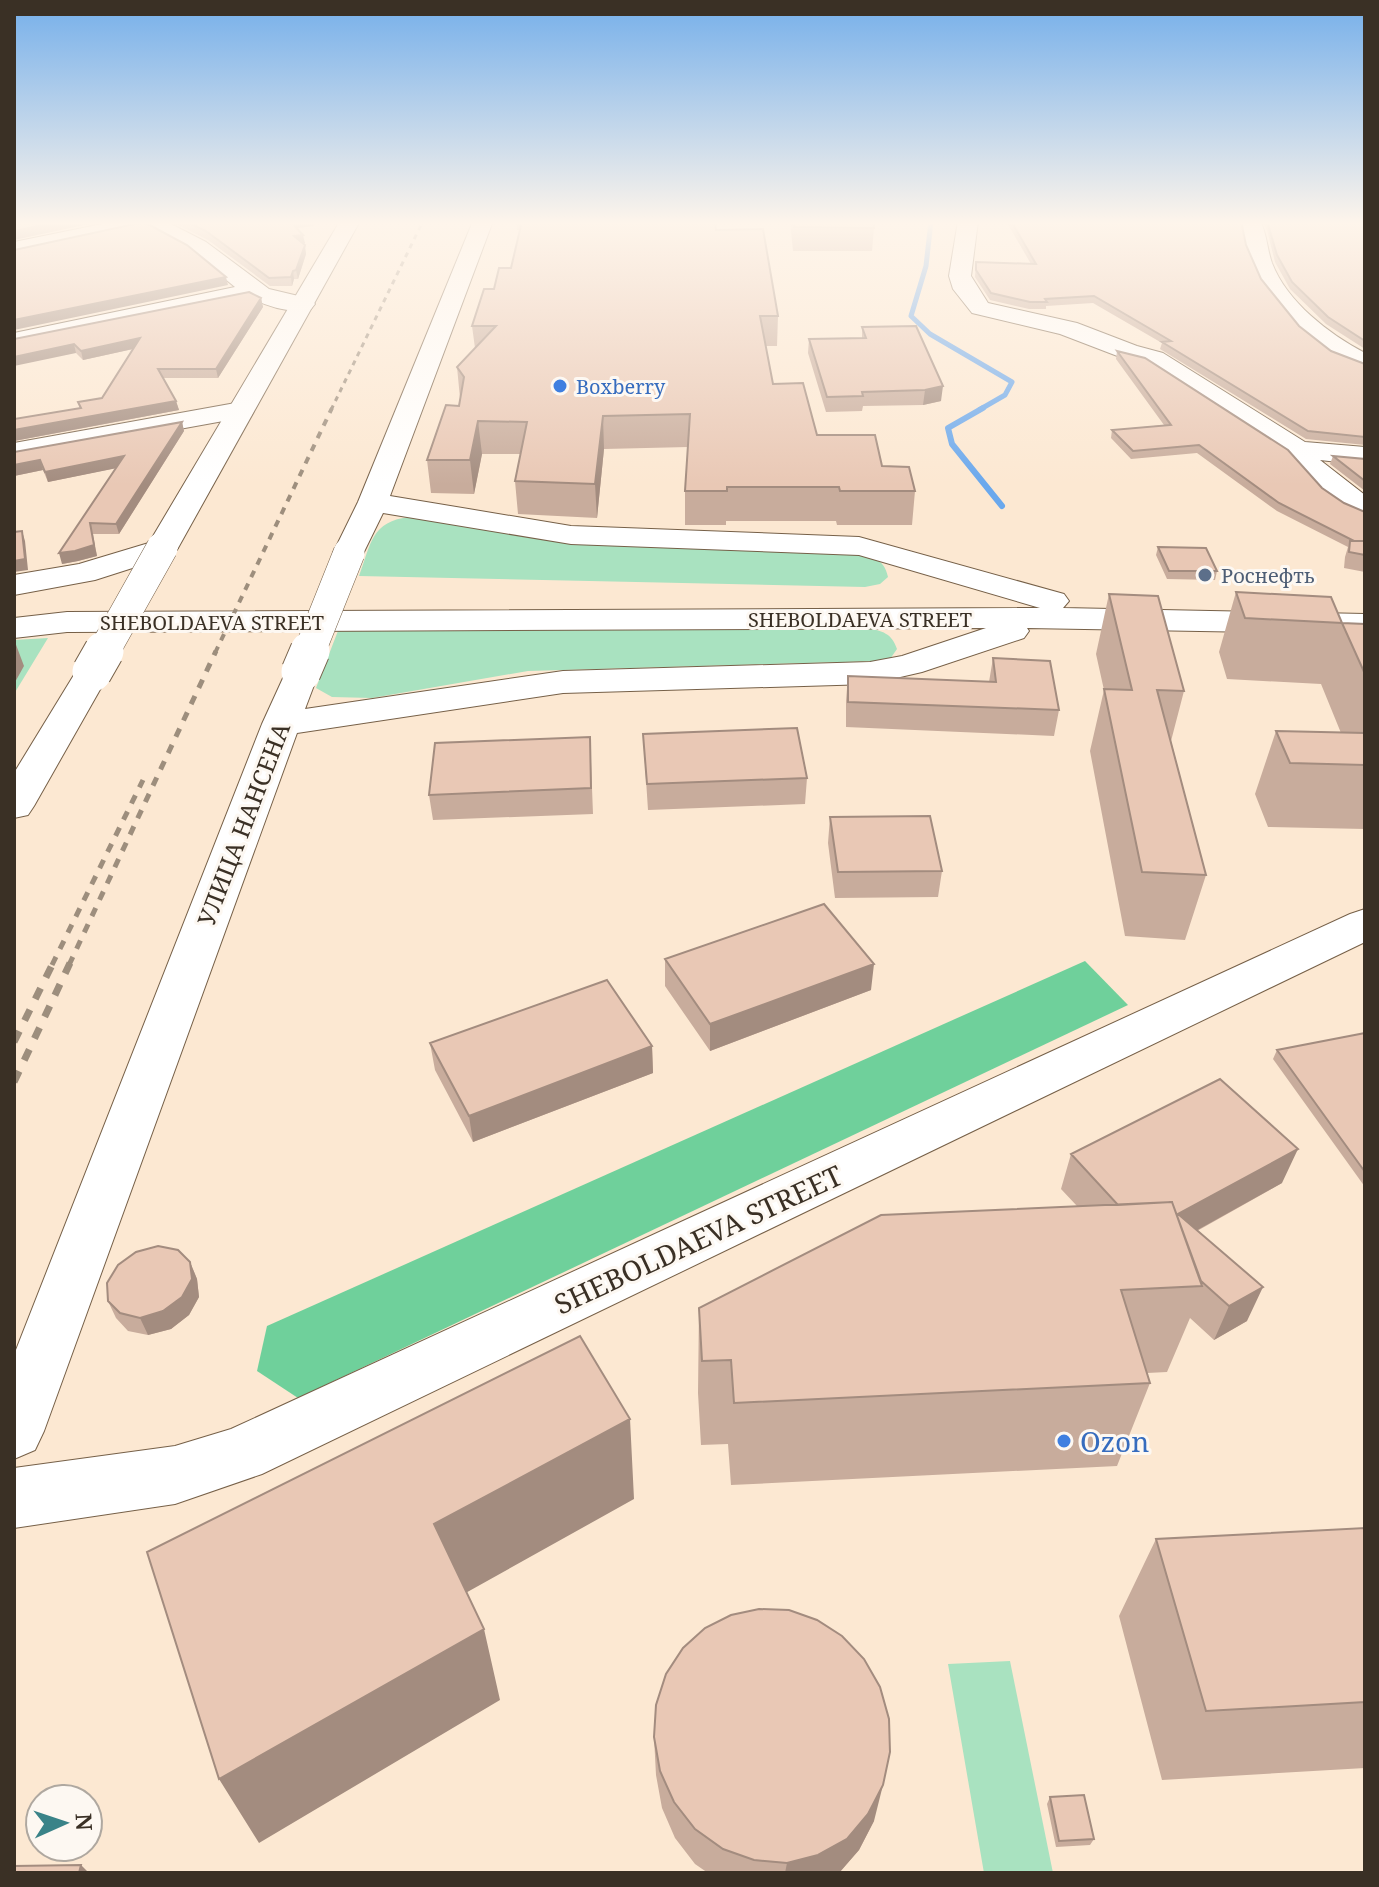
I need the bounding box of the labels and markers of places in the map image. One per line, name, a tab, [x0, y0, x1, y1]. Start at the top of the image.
place label: Boxberry	[576, 373, 666, 400]
marker: Boxberry	[551, 377, 569, 395]
place label: Роснефть	[1221, 562, 1315, 589]
marker: Роснефть	[1196, 566, 1214, 584]
place label: Ozon	[1080, 1422, 1149, 1460]
marker: Ozon	[1055, 1432, 1073, 1450]

